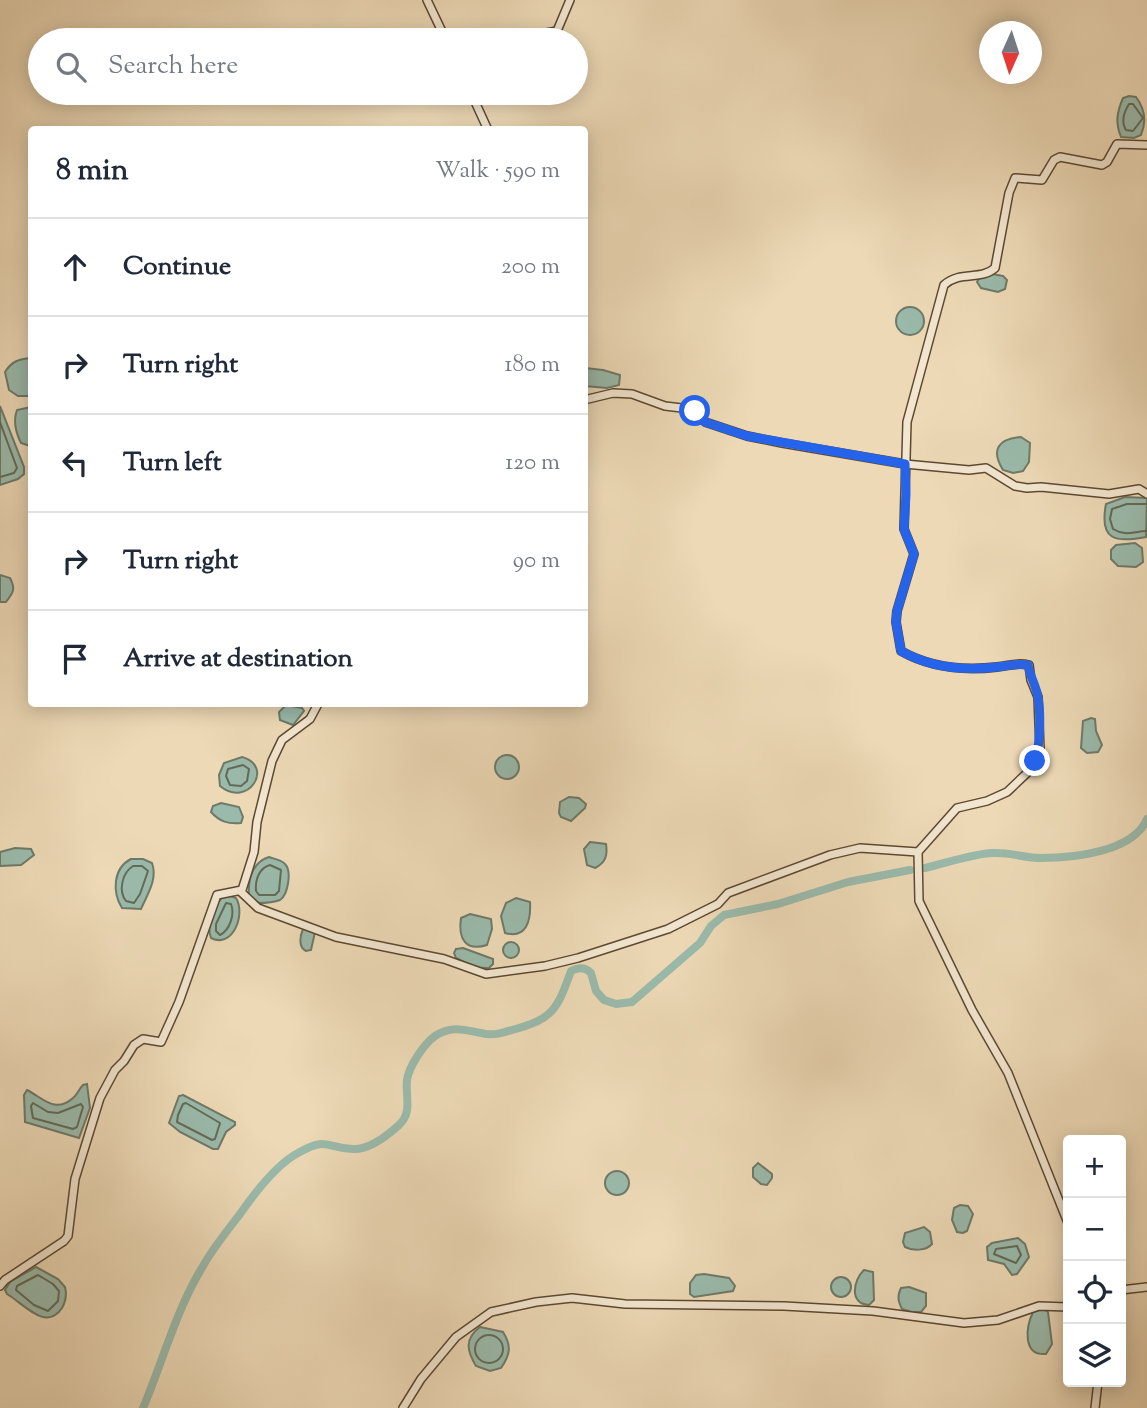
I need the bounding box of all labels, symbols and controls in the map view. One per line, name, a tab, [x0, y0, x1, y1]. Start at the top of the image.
north arrow	[979, 21, 1042, 84]
search box	[28, 28, 588, 105]
icon: search	[52, 48, 90, 86]
text: Search here	[108, 48, 238, 85]
text: 8 min	[56, 150, 128, 193]
text: Walk · 590 m	[435, 155, 560, 188]
icon: ahead	[56, 248, 94, 286]
text: Continue	[123, 249, 231, 286]
text: 200 m	[501, 251, 560, 284]
icon: right	[56, 346, 94, 384]
text: Turn right	[123, 347, 238, 384]
text: 180 m	[505, 349, 560, 382]
route start	[679, 395, 710, 426]
icon: left	[56, 444, 94, 482]
text: Turn left	[123, 445, 222, 482]
text: 120 m	[505, 447, 560, 480]
icon: right	[56, 542, 94, 580]
text: Turn right	[123, 543, 238, 580]
text: 90 m	[513, 545, 560, 578]
icon: arrive	[56, 640, 94, 678]
text: Arrive at destination	[123, 641, 353, 678]
route end	[1019, 745, 1050, 776]
map controls	[1063, 1135, 1126, 1387]
button: +	[1063, 1135, 1126, 1198]
button: −	[1063, 1198, 1126, 1261]
button: locate	[1063, 1261, 1126, 1324]
button: layers	[1063, 1324, 1126, 1387]

